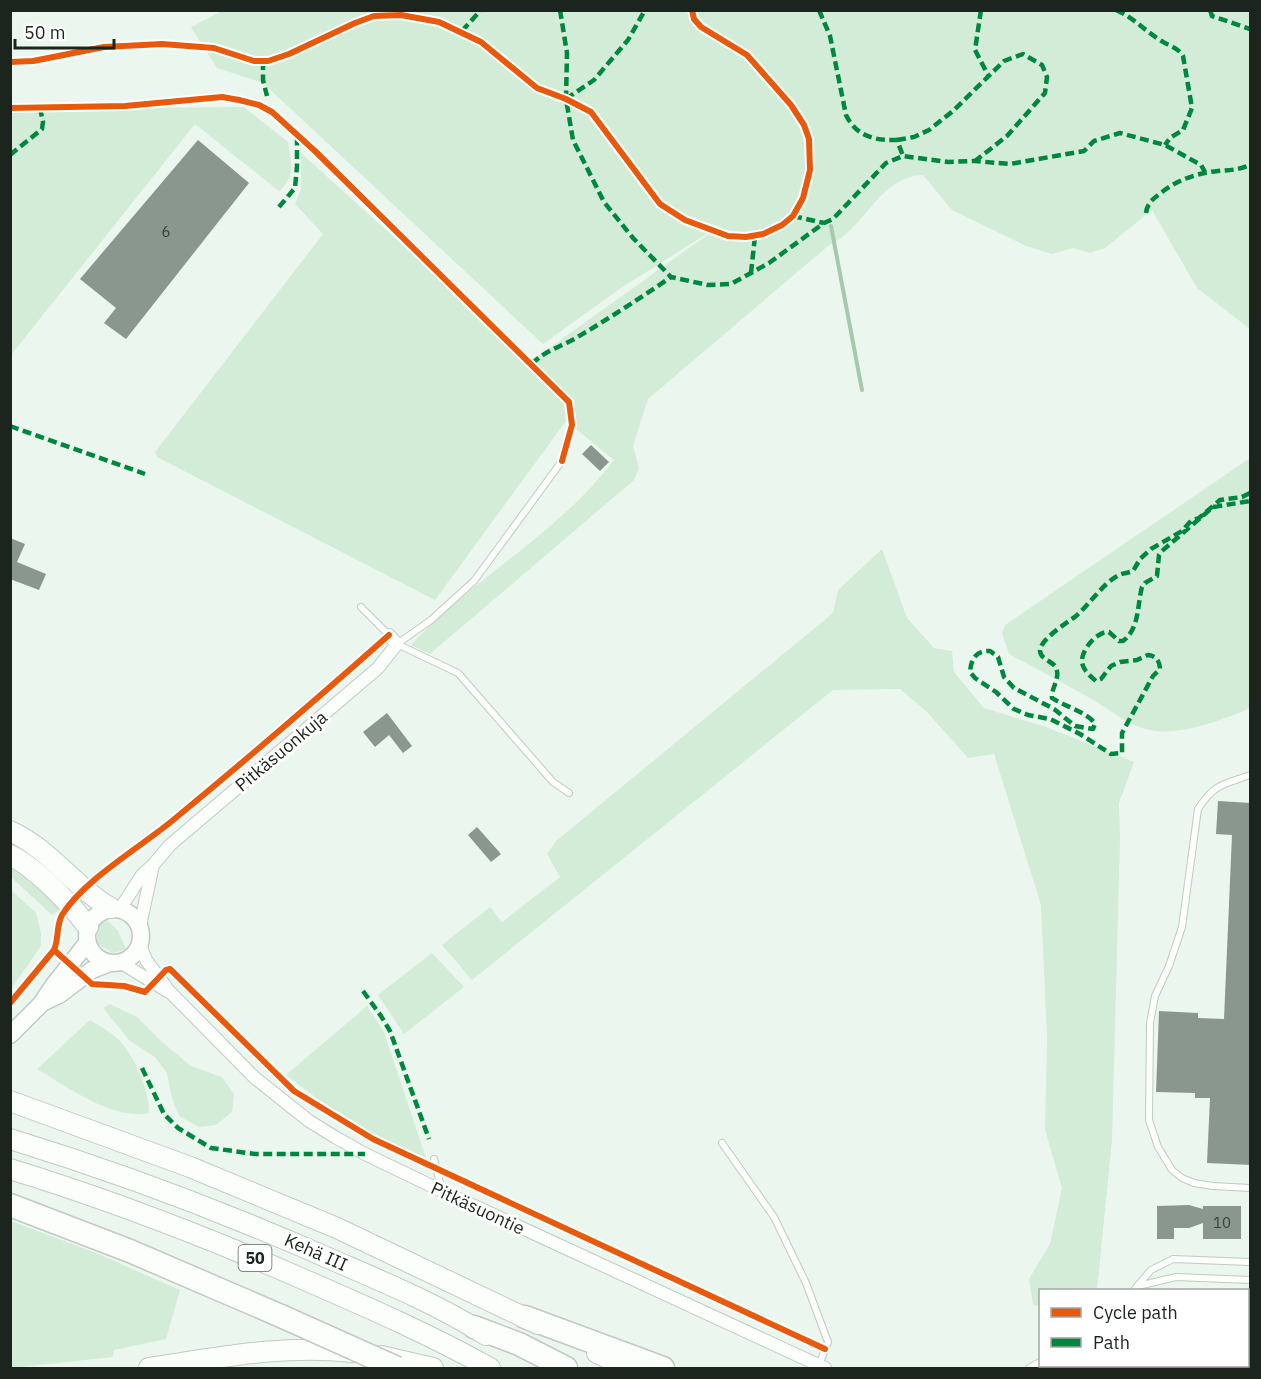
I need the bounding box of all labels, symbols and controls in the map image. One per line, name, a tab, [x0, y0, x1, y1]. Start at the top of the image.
scale bar	[15, 12, 114, 50]
text: 50 m	[24, 21, 66, 44]
house number: 6	[161, 222, 171, 241]
street label: Pitkäsuonkuja	[230, 705, 332, 796]
street label: Pitkäsuontie	[427, 1176, 529, 1240]
house number: 10	[1213, 1213, 1231, 1232]
street label: Kehä III	[281, 1228, 351, 1276]
road number: 50	[238, 1245, 272, 1271]
legend	[1039, 1289, 1249, 1367]
text: Cycle path	[1093, 1301, 1178, 1324]
text: Path	[1093, 1331, 1130, 1354]

